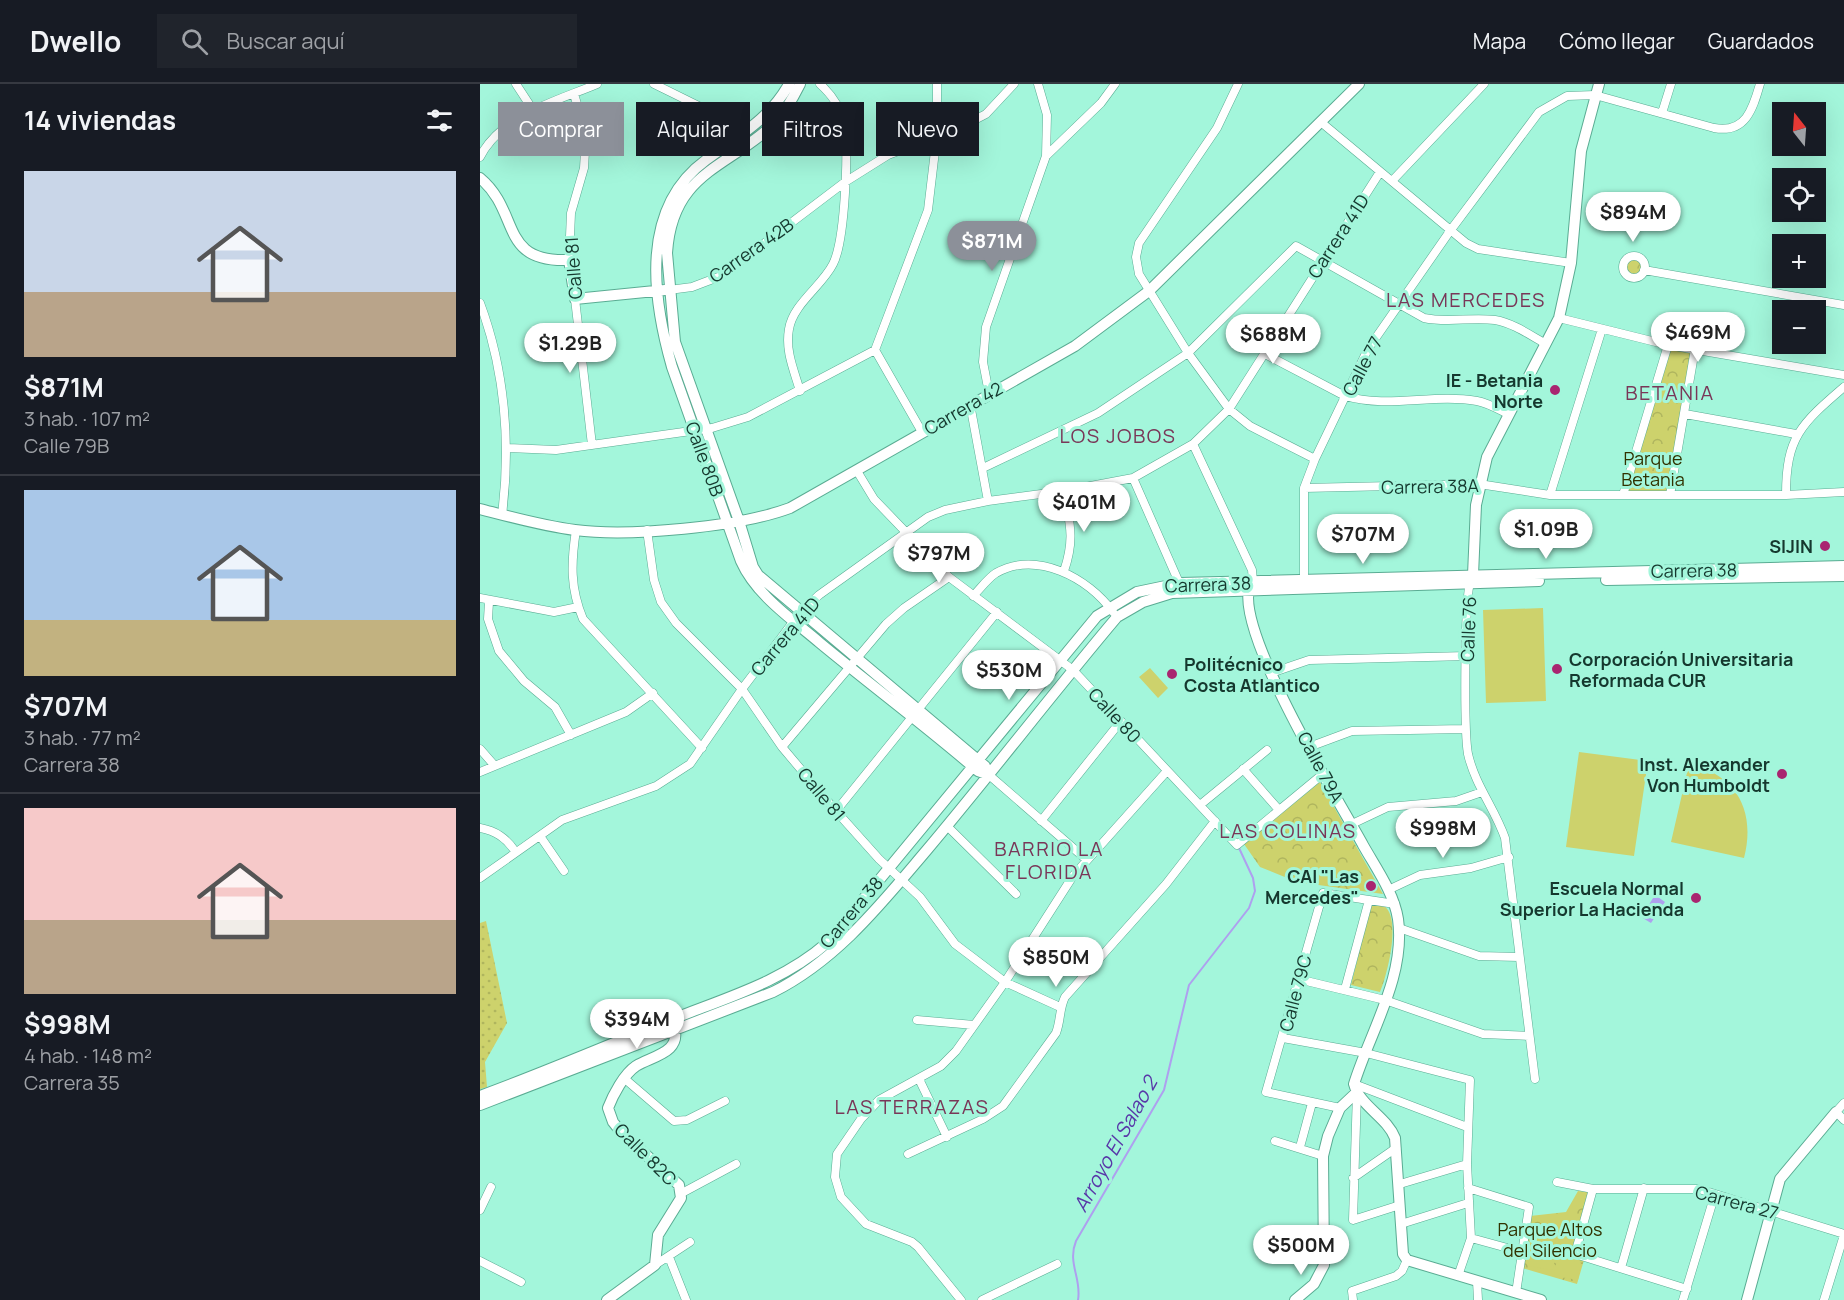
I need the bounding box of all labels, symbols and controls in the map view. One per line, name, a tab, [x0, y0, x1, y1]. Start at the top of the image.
search box	[157, 14, 577, 68]
text: Dwello	[30, 22, 121, 60]
icon: search	[178, 25, 211, 58]
text: Buscar aquí	[226, 26, 345, 56]
text: Mapa	[1473, 27, 1526, 55]
text: Cómo llegar	[1559, 27, 1675, 55]
text: Guardados	[1708, 27, 1814, 55]
text: 14 viviendas	[24, 102, 176, 138]
chip: Comprar	[498, 102, 624, 156]
chip: Alquilar	[636, 102, 750, 156]
chip: Filtros	[762, 102, 864, 156]
chip: Nuevo	[876, 102, 979, 156]
north arrow	[1772, 102, 1826, 156]
map controls	[1772, 102, 1826, 354]
icon: filters	[423, 104, 456, 137]
button: locate	[1772, 168, 1826, 222]
street label: Carrera 41D	[1302, 189, 1374, 283]
pin: $894M	[1591, 192, 1675, 243]
text: $894M	[1600, 198, 1666, 225]
icon: home	[186, 210, 294, 318]
street label: Carrera 42B	[704, 212, 798, 288]
pin: $871M	[950, 221, 1034, 272]
text: $871M	[961, 227, 1023, 254]
button: +	[1772, 234, 1826, 288]
street label: Calle 81	[559, 236, 587, 300]
district label: LAS MERCEDES	[1386, 286, 1546, 313]
button: −	[1772, 300, 1826, 354]
pin: $469M	[1656, 312, 1740, 363]
pin: $688M	[1231, 314, 1315, 365]
text: $469M	[1665, 318, 1731, 345]
text: $688M	[1240, 320, 1306, 347]
pin: $1.29B	[521, 323, 619, 374]
text: $1.29B	[538, 329, 602, 356]
street label: Calle 77	[1336, 332, 1388, 400]
place label: IE - Betania Norte	[1446, 368, 1543, 413]
text: $871M	[24, 369, 104, 405]
street label: Carrera 42	[919, 376, 1007, 440]
district label: BETANIA	[1625, 379, 1715, 406]
marker: IE - Betania Norte	[1548, 383, 1562, 397]
text: 3 hab. · 107 m²	[24, 405, 150, 432]
street label: Calle 80B	[680, 418, 730, 500]
district label: LOS JOBOS	[1060, 422, 1176, 449]
text: Calle 79B	[24, 432, 109, 459]
park label: Parque Betania	[1621, 446, 1685, 491]
street label: Carrera 38A	[1381, 473, 1480, 499]
pin: $401M	[1042, 482, 1126, 533]
text: $401M	[1052, 488, 1116, 515]
pin: $1.09B	[1497, 509, 1595, 560]
pin: $707M	[1321, 514, 1405, 565]
text: $1.09B	[1514, 515, 1578, 542]
text: $707M	[1331, 520, 1395, 547]
icon: home	[186, 529, 294, 637]
pin: $797M	[897, 533, 981, 584]
place label: SIJIN	[1769, 534, 1813, 558]
text: $797M	[907, 539, 971, 566]
marker: SIJIN	[1818, 539, 1832, 553]
street label: Carrera 38	[1651, 557, 1737, 583]
street label: Carrera 38	[1164, 571, 1252, 597]
street label: Carrera 41D	[745, 592, 825, 680]
street label: Calle 76	[1455, 596, 1481, 662]
place label: Corporación Universitaria Reformada CUR	[1569, 647, 1793, 692]
pin: $530M	[967, 650, 1051, 701]
place label: Politécnico Costa Atlantico	[1184, 652, 1320, 697]
text: $530M	[976, 656, 1042, 683]
marker: Corporación Universitaria Reformada CUR	[1550, 662, 1564, 676]
marker: Politécnico Costa Atlantico	[1165, 667, 1179, 681]
street label: Calle 80	[1083, 682, 1147, 748]
text: $707M	[24, 688, 107, 724]
text: 3 hab. · 77 m²	[24, 724, 141, 751]
street label: Calle 79A	[1292, 727, 1350, 807]
text: Carrera 38	[24, 751, 120, 778]
place label: Inst. Alexander Von Humboldt	[1639, 752, 1770, 797]
street label: Calle 81	[793, 762, 851, 826]
marker: Inst. Alexander Von Humboldt	[1775, 767, 1789, 781]
pin: $998M	[1401, 808, 1485, 859]
text: $998M	[1410, 814, 1476, 841]
district label: LAS COLINAS	[1219, 817, 1357, 844]
district label: BARRIO LA FLORIDA	[994, 835, 1104, 885]
icon: home	[186, 847, 294, 955]
place label: CAI "Las Mercedes"	[1265, 864, 1359, 909]
street label: Carrera 38	[814, 871, 888, 953]
place label: Escuela Normal Superior La Hacienda	[1500, 876, 1684, 921]
marker: CAI "Las Mercedes"	[1364, 879, 1378, 893]
marker: Escuela Normal Superior La Hacienda	[1689, 891, 1703, 905]
pin: $850M	[1014, 937, 1098, 988]
text: $850M	[1023, 943, 1089, 970]
street label: Calle 79C	[1273, 952, 1317, 1034]
pin: $394M	[595, 999, 679, 1050]
text: $394M	[604, 1005, 670, 1032]
text: $998M	[24, 1006, 111, 1042]
text: 4 hab. · 148 m²	[24, 1042, 152, 1069]
text: Carrera 35	[24, 1069, 120, 1096]
water label: Arroyo El Salao 2	[1067, 1069, 1165, 1217]
district label: LAS TERRAZAS	[835, 1093, 989, 1120]
street label: Calle 82C	[610, 1118, 682, 1190]
street label: Carrera 27	[1693, 1179, 1781, 1225]
park label: Parque Altos del Silencio	[1498, 1217, 1602, 1262]
pin: $500M	[1259, 1225, 1343, 1276]
text: $500M	[1267, 1231, 1335, 1258]

